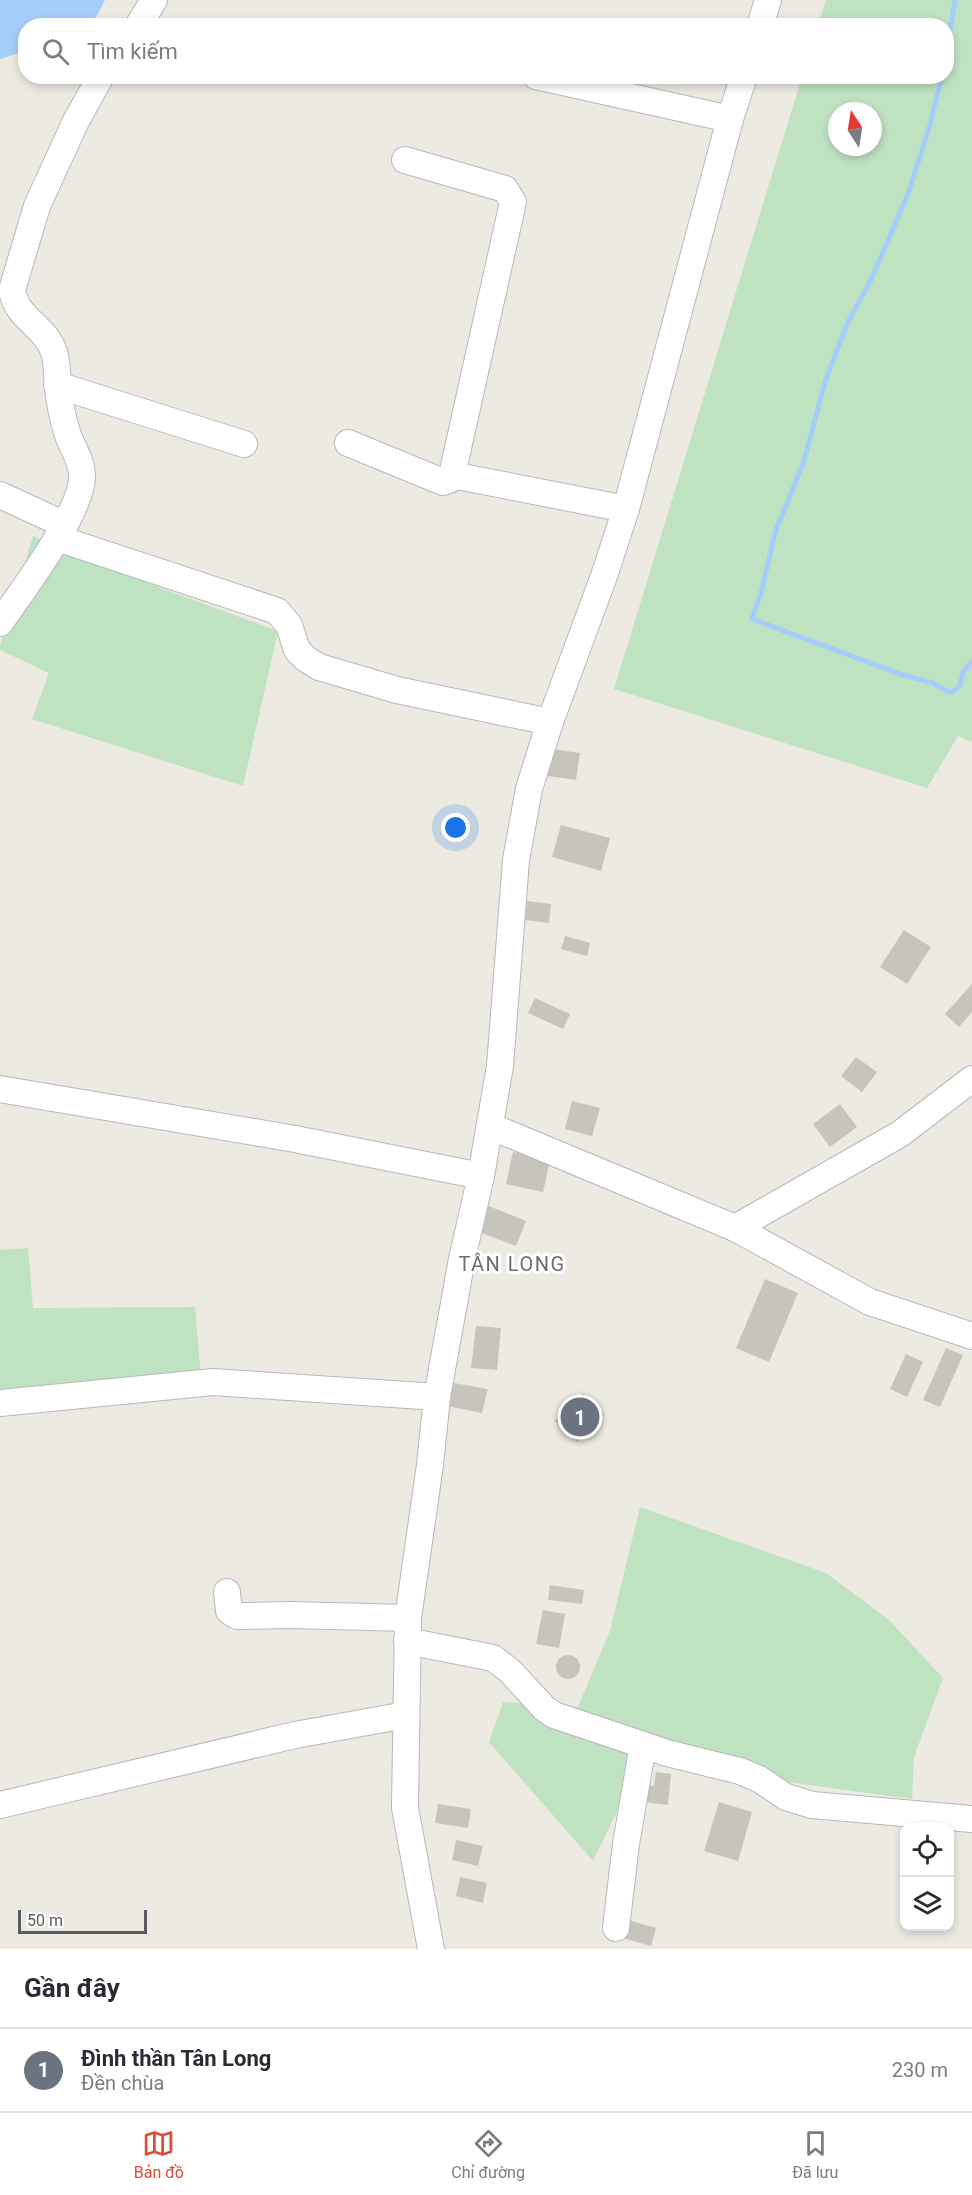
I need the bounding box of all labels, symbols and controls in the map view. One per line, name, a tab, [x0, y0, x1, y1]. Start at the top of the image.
search box	[18, 18, 954, 84]
icon: search	[39, 35, 72, 68]
text: Tìm kiếm	[87, 39, 178, 64]
north arrow	[828, 102, 882, 156]
your location	[441, 813, 470, 842]
district label: TÂN LONG	[458, 1252, 566, 1276]
pin: 1	[560, 1394, 600, 1440]
map controls	[900, 1823, 954, 1931]
button: locate	[900, 1823, 954, 1877]
button: layers	[900, 1877, 954, 1931]
scale bar	[18, 1907, 147, 1934]
text: 50 m	[27, 1911, 63, 1930]
text: Gần đây	[24, 1973, 120, 2003]
text: Đình thần Tân Long	[81, 2046, 271, 2071]
text: 1	[38, 2058, 49, 2082]
text: 230 m	[892, 2058, 948, 2082]
text: Đền chùa	[81, 2071, 164, 2095]
tab: Bản đồ	[134, 2127, 184, 2182]
tab: Chỉ đường	[451, 2127, 525, 2182]
tab: Đã lưu	[792, 2127, 838, 2182]

